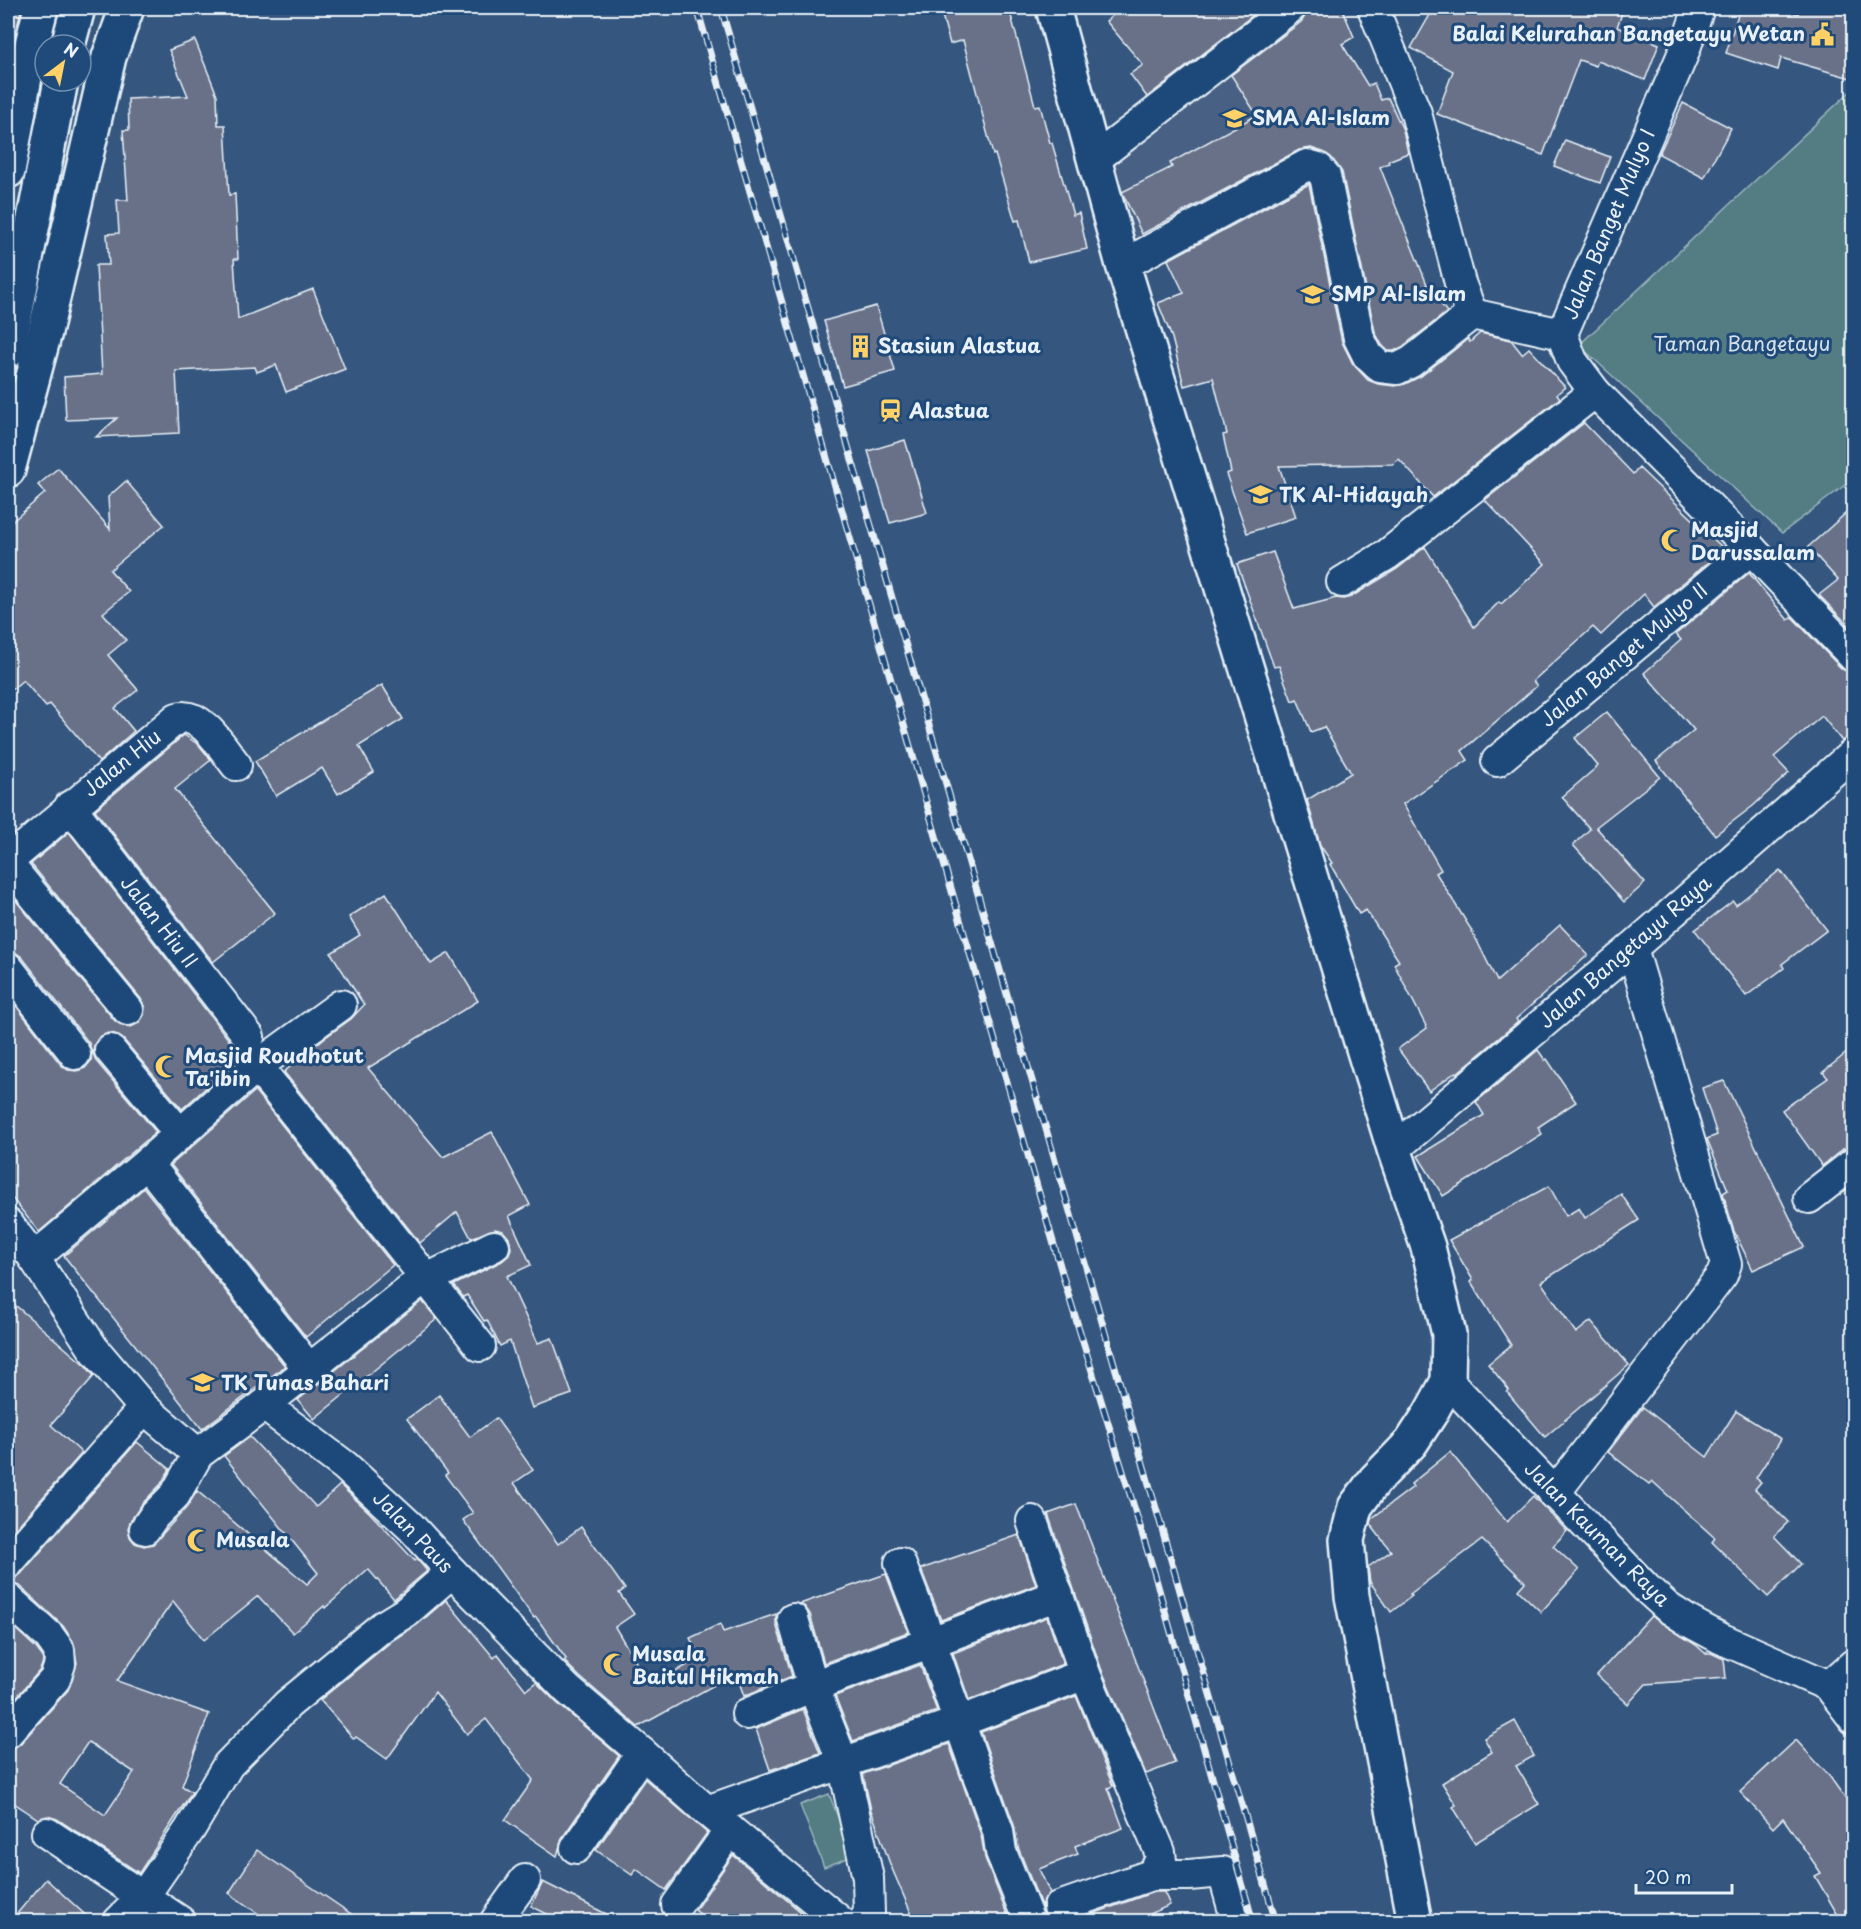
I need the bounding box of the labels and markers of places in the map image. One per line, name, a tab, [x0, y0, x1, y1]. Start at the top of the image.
place label: Balai Kelurahan Bangetayu Wetan	[1452, 18, 1805, 48]
public building icon: Balai Kelurahan Bangetayu Wetan	[1810, 21, 1836, 47]
place label: SMA Al-Islam	[1252, 102, 1390, 132]
school or university icon: SMA Al-Islam	[1221, 105, 1247, 131]
place label: SMP Al-Islam	[1331, 278, 1466, 308]
school or university icon: SMP Al-Islam	[1300, 281, 1326, 307]
place label: Stasiun Alastua	[878, 330, 1041, 360]
building icon: Stasiun Alastua	[847, 333, 873, 359]
place label: Alastua	[908, 395, 990, 425]
station icon: Alastua	[878, 398, 904, 424]
place label: TK Al-Hidayah	[1279, 479, 1428, 509]
school or university icon: TK Al-Hidayah	[1248, 482, 1274, 508]
place label: Masjid Darussalam	[1691, 514, 1815, 567]
mosque icon: Masjid Darussalam	[1660, 528, 1686, 554]
place label: Masjid Roudhotut Ta'ibin	[185, 1040, 364, 1093]
mosque icon: Masjid Roudhotut Ta'ibin	[154, 1054, 180, 1080]
place label: TK Tunas Bahari	[221, 1367, 389, 1397]
school or university icon: TK Tunas Bahari	[190, 1370, 216, 1396]
place label: Musala	[216, 1524, 290, 1554]
mosque icon: Musala	[185, 1527, 211, 1553]
place label: Musala Baitul Hikmah	[632, 1638, 779, 1691]
mosque icon: Musala Baitul Hikmah	[601, 1652, 627, 1678]

